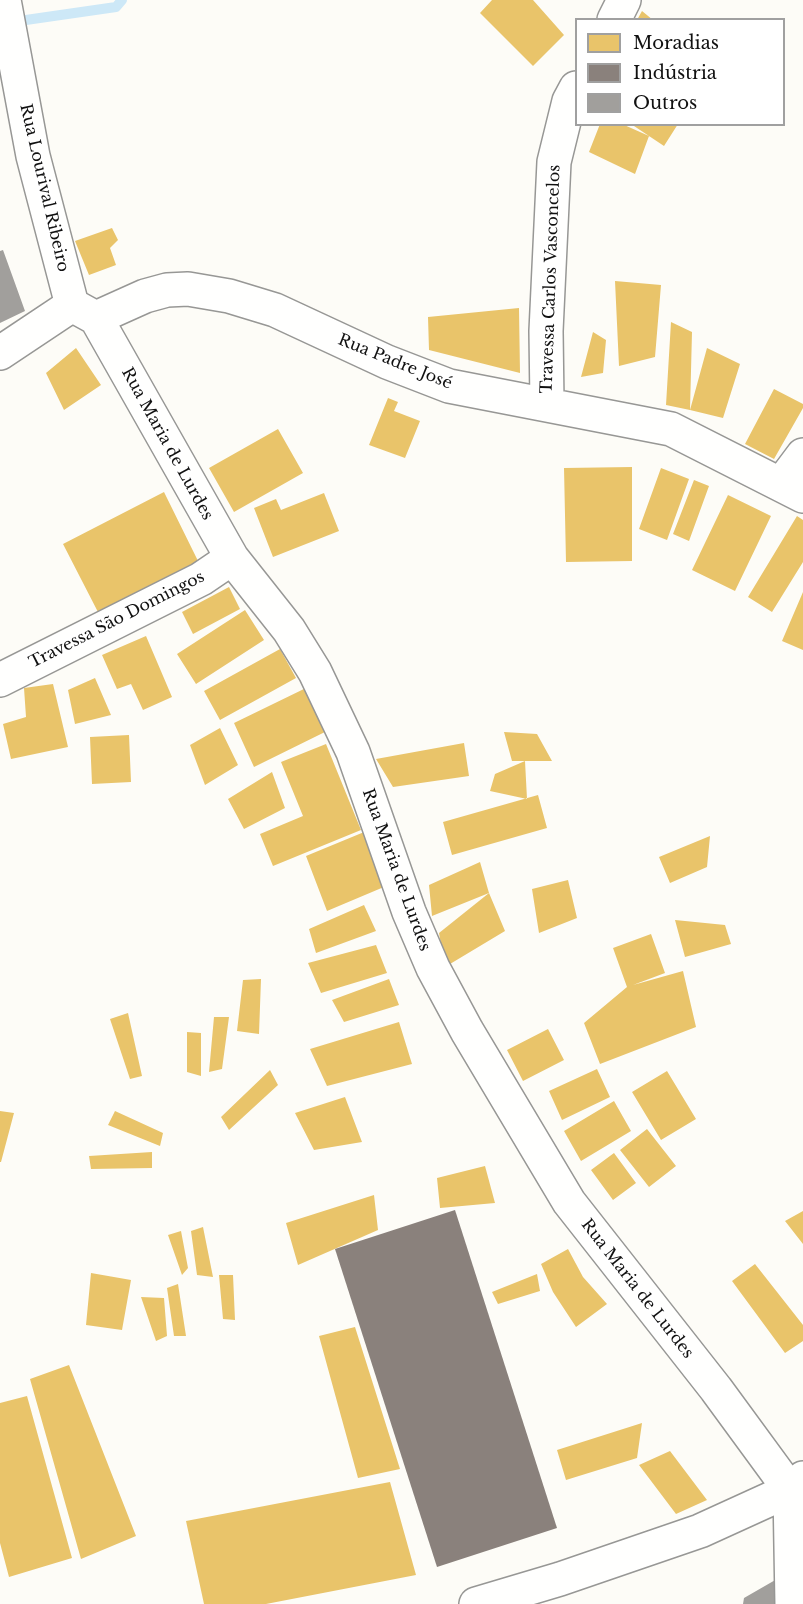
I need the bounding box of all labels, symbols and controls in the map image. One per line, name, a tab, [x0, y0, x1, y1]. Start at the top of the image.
legend	[575, 18, 785, 126]
text: Moradias	[633, 32, 719, 54]
text: Indústria	[633, 62, 717, 84]
text: Outros	[633, 92, 697, 114]
street label: Rua Lourival Ribeiro	[15, 102, 73, 274]
street label: Travessa Carlos Vasconcelos	[537, 164, 565, 394]
street label: Rua Padre José	[335, 330, 455, 394]
street label: Rua Maria de Lurdes	[117, 364, 217, 524]
street label: Travessa São Domingos	[26, 567, 208, 673]
street label: Rua Maria de Lurdes	[358, 786, 434, 954]
street label: Rua Maria de Lurdes	[577, 1216, 697, 1362]

